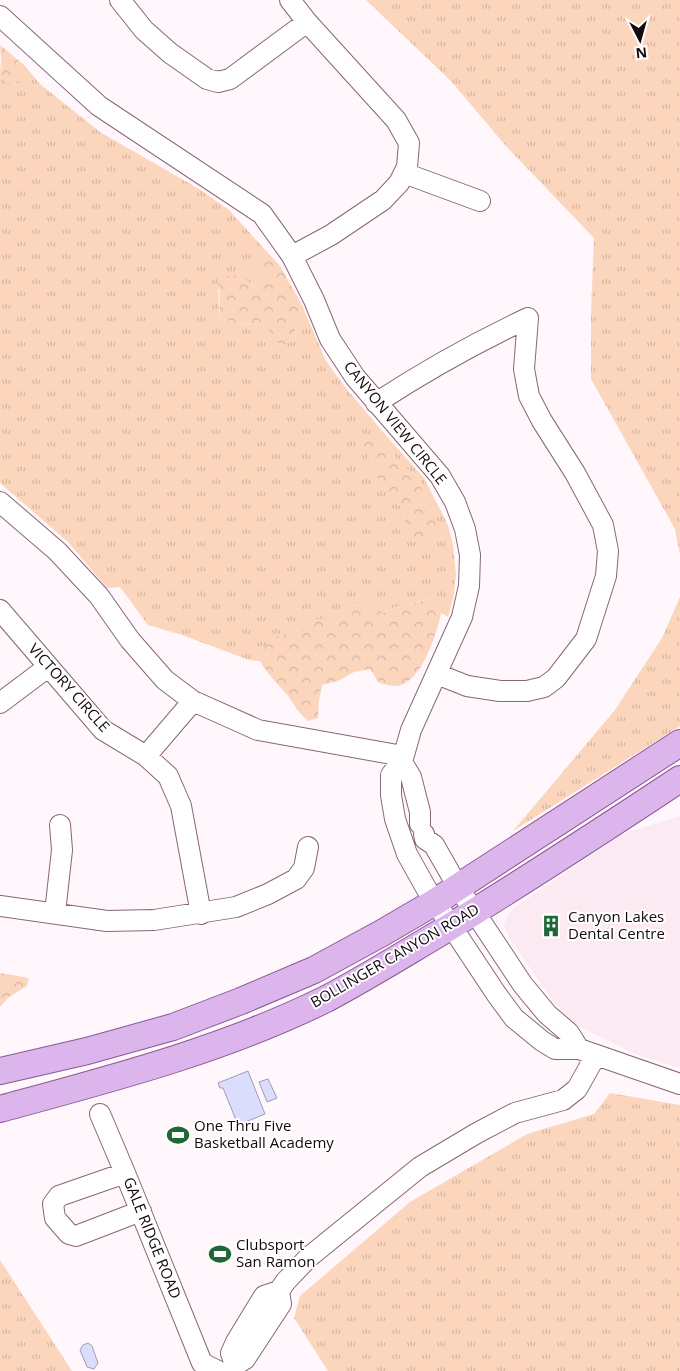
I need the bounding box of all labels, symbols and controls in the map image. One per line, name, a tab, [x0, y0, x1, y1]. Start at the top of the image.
north arrow	[615, 15, 665, 65]
text: N	[635, 43, 648, 63]
street label: CANYON VIEW CIRCLE	[340, 357, 452, 488]
street label: VICTORY CIRCLE	[25, 639, 115, 736]
street label: BOLLINGER CANYON ROAD	[307, 899, 482, 1012]
place label: Canyon Lakes Dental Centre	[568, 906, 665, 943]
building icon: Canyon Lakes Dental Centre	[538, 913, 564, 939]
place label: One Thru Five Basketball Academy	[194, 1115, 334, 1152]
sports icon: One Thru Five Basketball Academy	[165, 1122, 191, 1148]
street label: GALE RIDGE ROAD	[119, 1174, 186, 1301]
place label: Clubsport San Ramon	[236, 1234, 315, 1271]
sports icon: Clubsport San Ramon	[207, 1241, 233, 1267]

